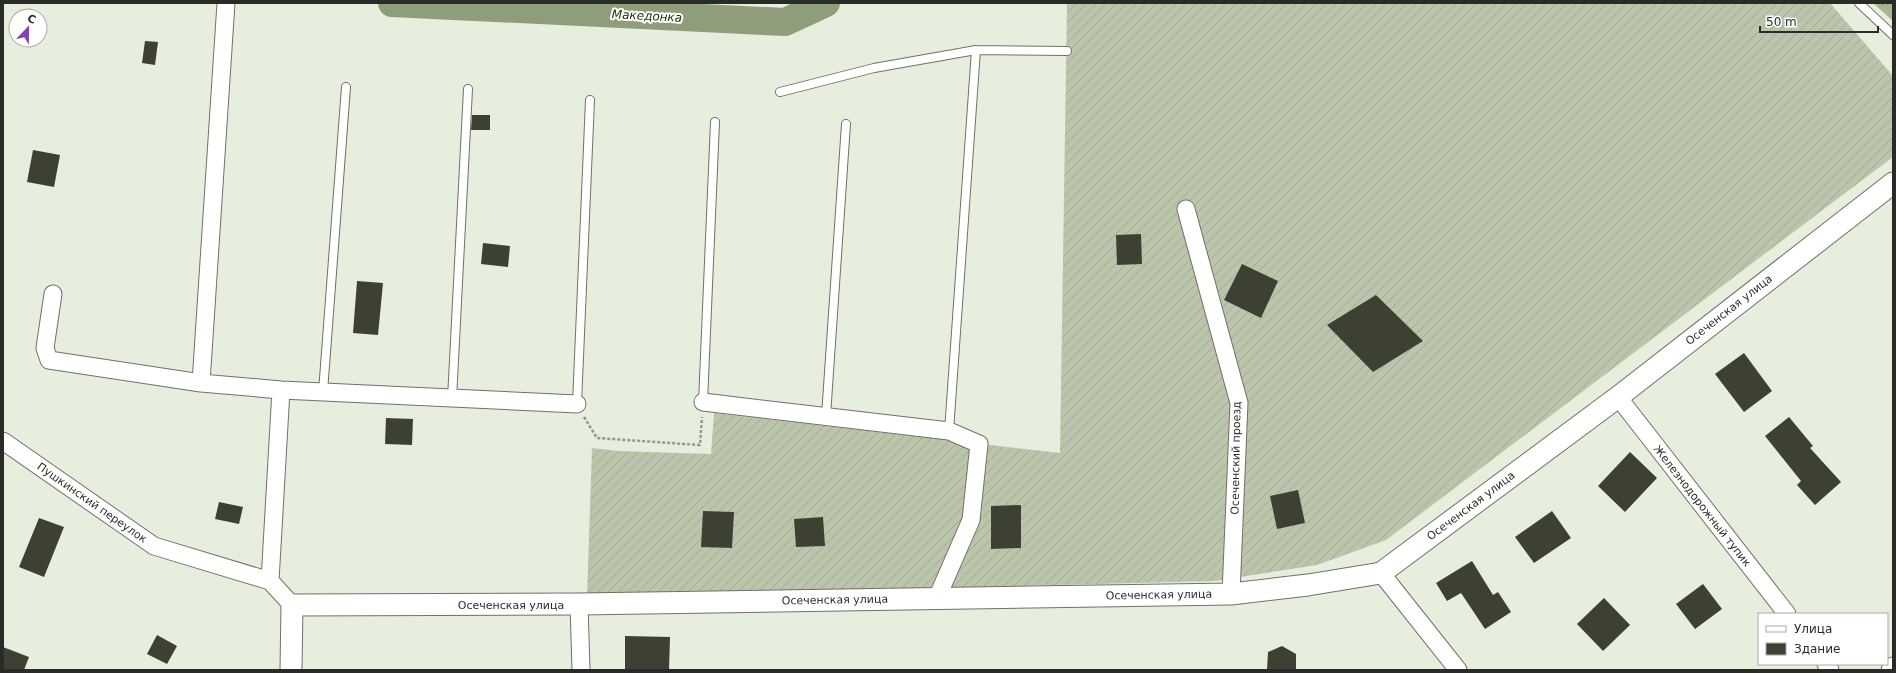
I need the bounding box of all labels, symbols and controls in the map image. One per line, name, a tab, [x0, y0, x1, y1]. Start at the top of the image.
water label: Македонка	[611, 7, 683, 25]
north arrow	[8, 8, 48, 48]
scale bar	[1760, 8, 1878, 34]
text: С	[25, 12, 38, 27]
text: 50 m	[1766, 15, 1797, 29]
street label: Осеченская улица	[1683, 272, 1775, 348]
street label: Осеченский проезд	[1229, 401, 1243, 515]
street label: Железнодорожный тупик	[1651, 443, 1754, 570]
street label: Пушкинский переулок	[35, 460, 150, 546]
street label: Осеченская улица	[1425, 469, 1517, 543]
street label: Осеченская улица	[1106, 588, 1212, 602]
street label: Осеченская улица	[782, 593, 888, 607]
street label: Осеченская улица	[458, 599, 564, 612]
legend	[1758, 613, 1888, 665]
text: Улица	[1794, 622, 1832, 636]
text: Здание	[1794, 642, 1840, 656]

